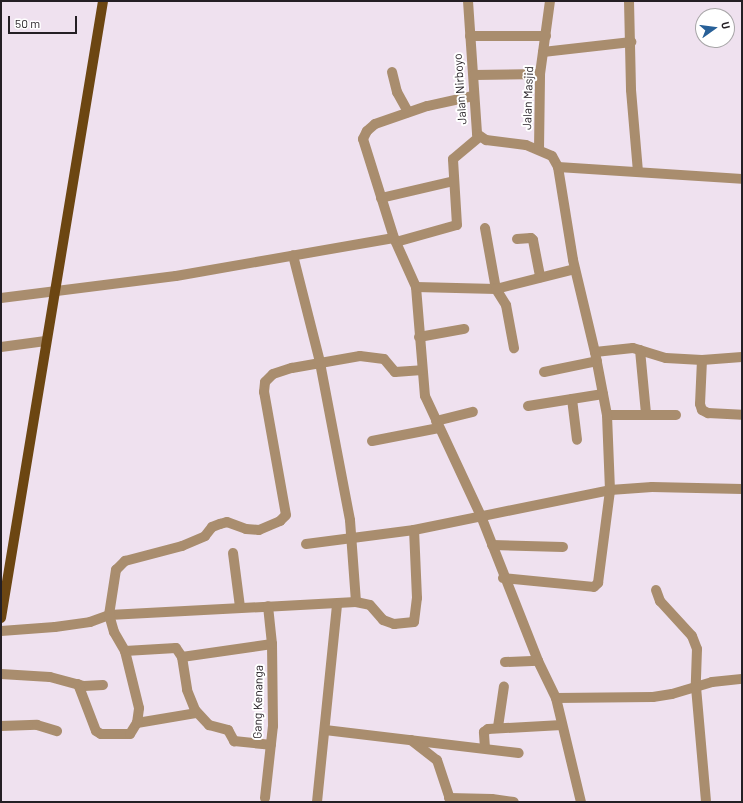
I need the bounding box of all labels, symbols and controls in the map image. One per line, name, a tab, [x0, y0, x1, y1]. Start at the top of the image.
scale bar	[10, 8, 79, 34]
north arrow	[695, 8, 735, 48]
text: 50 m	[15, 16, 40, 30]
text: U	[719, 20, 733, 30]
street label: Jalan Nirboyo	[450, 53, 470, 125]
street label: Jalan Masjid	[520, 66, 536, 130]
street label: Gang Kenanga	[250, 665, 266, 739]

